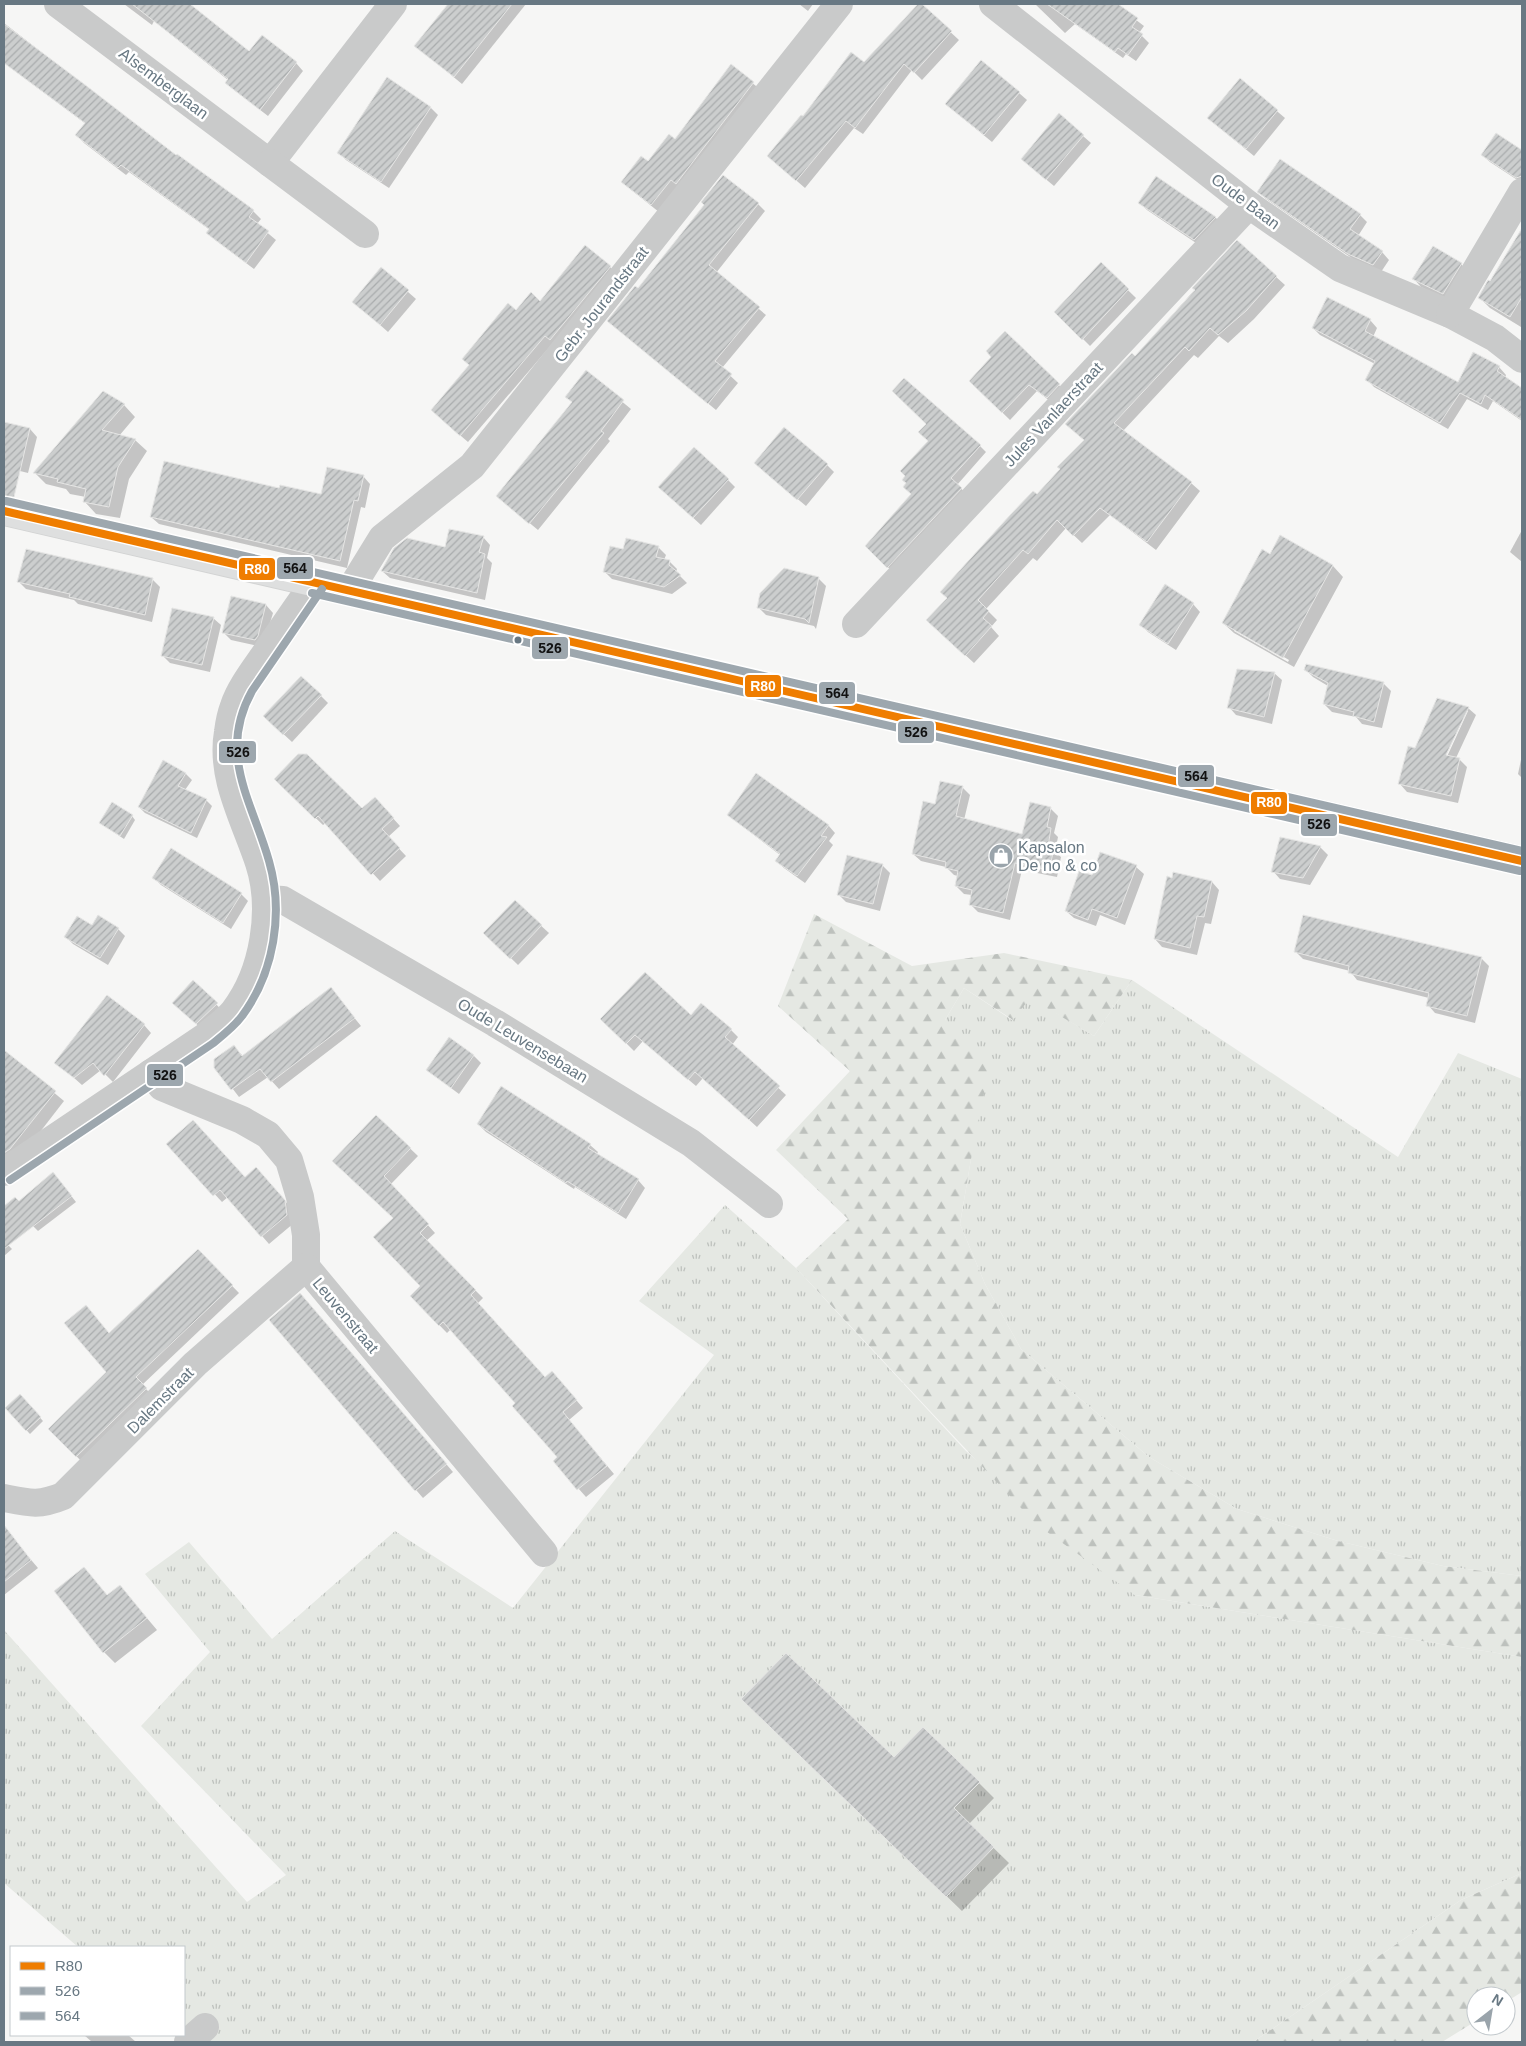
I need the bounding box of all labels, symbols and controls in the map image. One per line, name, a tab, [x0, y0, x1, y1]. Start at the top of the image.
street label: Alsemberglaan	[116, 44, 211, 122]
street label: Oude Baan	[1208, 170, 1283, 233]
street label: Gebr. Jourandstraat	[551, 243, 652, 365]
street label: Jules Vanlaerstraat	[1001, 358, 1106, 470]
line badge: 564	[276, 556, 314, 580]
line badge: R80	[238, 557, 276, 581]
text: 564	[283, 560, 307, 576]
text: R80	[244, 561, 270, 577]
unlabelled marker	[513, 635, 523, 645]
line badge: 526	[531, 636, 569, 660]
text: 526	[538, 640, 562, 656]
line badge: R80	[744, 674, 782, 698]
text: R80	[750, 678, 776, 694]
line badge: 564	[818, 681, 856, 705]
text: 564	[825, 685, 849, 701]
line badge: 526	[897, 720, 935, 744]
text: 526	[904, 724, 928, 740]
line badge: 526	[218, 740, 257, 764]
text: 526	[226, 744, 250, 760]
line badge: 564	[1177, 764, 1215, 788]
text: 564	[1184, 768, 1208, 784]
line badge: R80	[1250, 791, 1288, 815]
text: R80	[1256, 794, 1282, 810]
line badge: 526	[1300, 813, 1338, 837]
text: 526	[1307, 816, 1331, 832]
place label: Kapsalon De no & co	[1018, 839, 1097, 874]
shop icon: Kapsalon De no & co	[988, 843, 1014, 869]
street label: Oude Leuvensebaan	[455, 995, 591, 1086]
line badge: 526	[146, 1063, 184, 1087]
text: 526	[153, 1067, 177, 1083]
street label: Leuvenstraat	[309, 1274, 382, 1357]
street label: Dalemstraat	[124, 1363, 197, 1437]
legend	[10, 1946, 185, 2036]
text: R80	[55, 1957, 83, 1974]
text: 526	[55, 1982, 80, 1999]
north arrow	[1466, 1986, 1516, 2036]
text: N	[1489, 1990, 1506, 2009]
text: 564	[55, 2007, 80, 2024]

